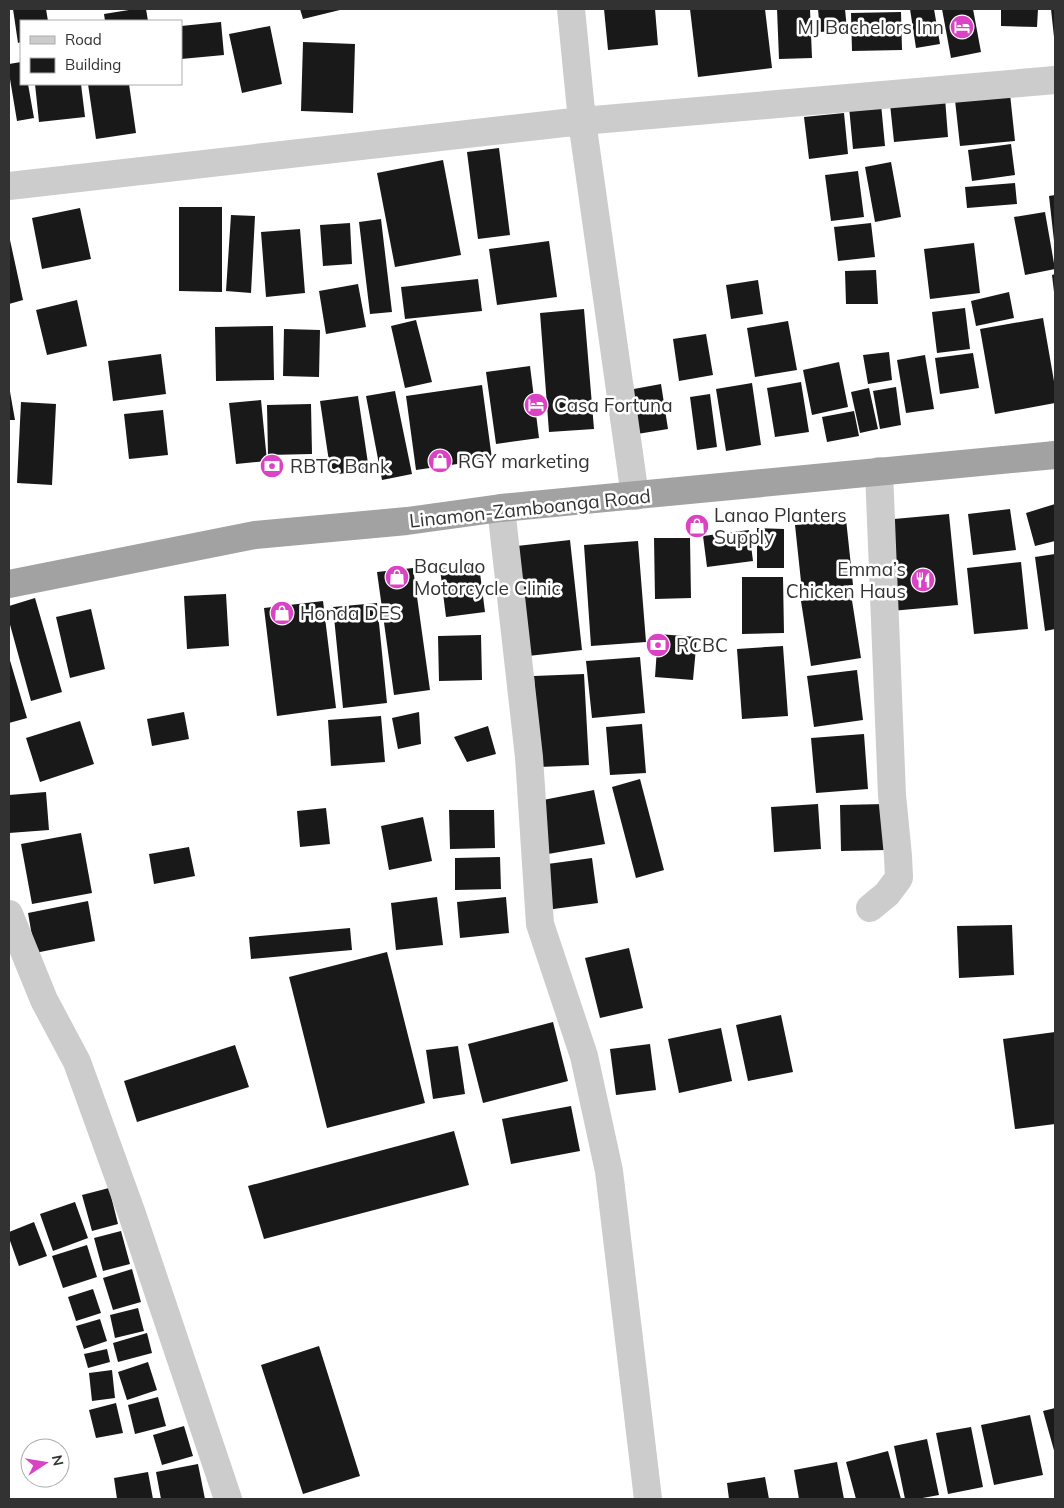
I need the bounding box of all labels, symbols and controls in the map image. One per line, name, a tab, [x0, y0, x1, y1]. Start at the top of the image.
hotel icon: MJ Bachelors Inn	[949, 14, 975, 40]
place label: MJ Bachelors Inn	[798, 15, 944, 39]
legend	[20, 20, 182, 85]
text: Road	[65, 30, 102, 49]
text: Building	[65, 55, 121, 74]
hotel icon: Casa Fortuna	[523, 392, 549, 418]
place label: Casa Fortuna	[554, 393, 673, 417]
shop icon: RGY marketing	[427, 448, 453, 474]
place label: RGY marketing	[458, 449, 590, 473]
bank icon: RBTC Bank	[259, 453, 285, 479]
place label: RBTC Bank	[290, 454, 390, 478]
street label: Linamon-Zamboanga Road	[408, 483, 652, 533]
place label: Lanao Planters Supply	[714, 503, 847, 549]
shop icon: Lanao Planters Supply	[684, 513, 710, 539]
place label: Baculao Motorcycle Clinic	[414, 554, 561, 600]
place label: Emma’s Chicken Haus	[786, 557, 906, 603]
shop icon: Baculao Motorcycle Clinic	[384, 564, 410, 590]
restaurant icon: Emma’s Chicken Haus	[910, 567, 936, 593]
shop icon: Honda DES	[269, 600, 295, 626]
place label: Honda DES	[300, 601, 401, 625]
bank icon: RCBC	[645, 632, 671, 658]
place label: RCBC	[676, 633, 728, 657]
north arrow	[20, 1438, 70, 1488]
text: N	[48, 1453, 68, 1467]

